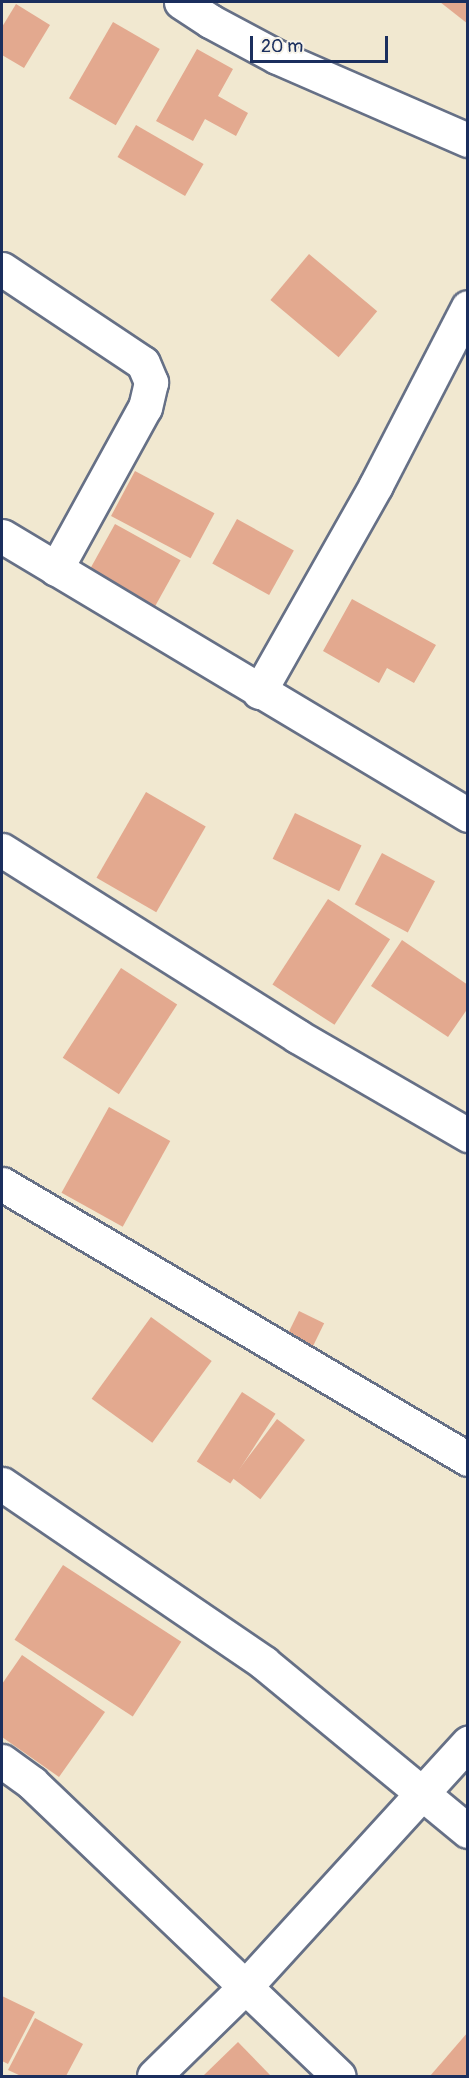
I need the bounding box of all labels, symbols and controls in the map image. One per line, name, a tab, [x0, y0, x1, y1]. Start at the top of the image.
scale bar	[253, 24, 391, 62]
text: 20 m	[261, 35, 303, 58]

